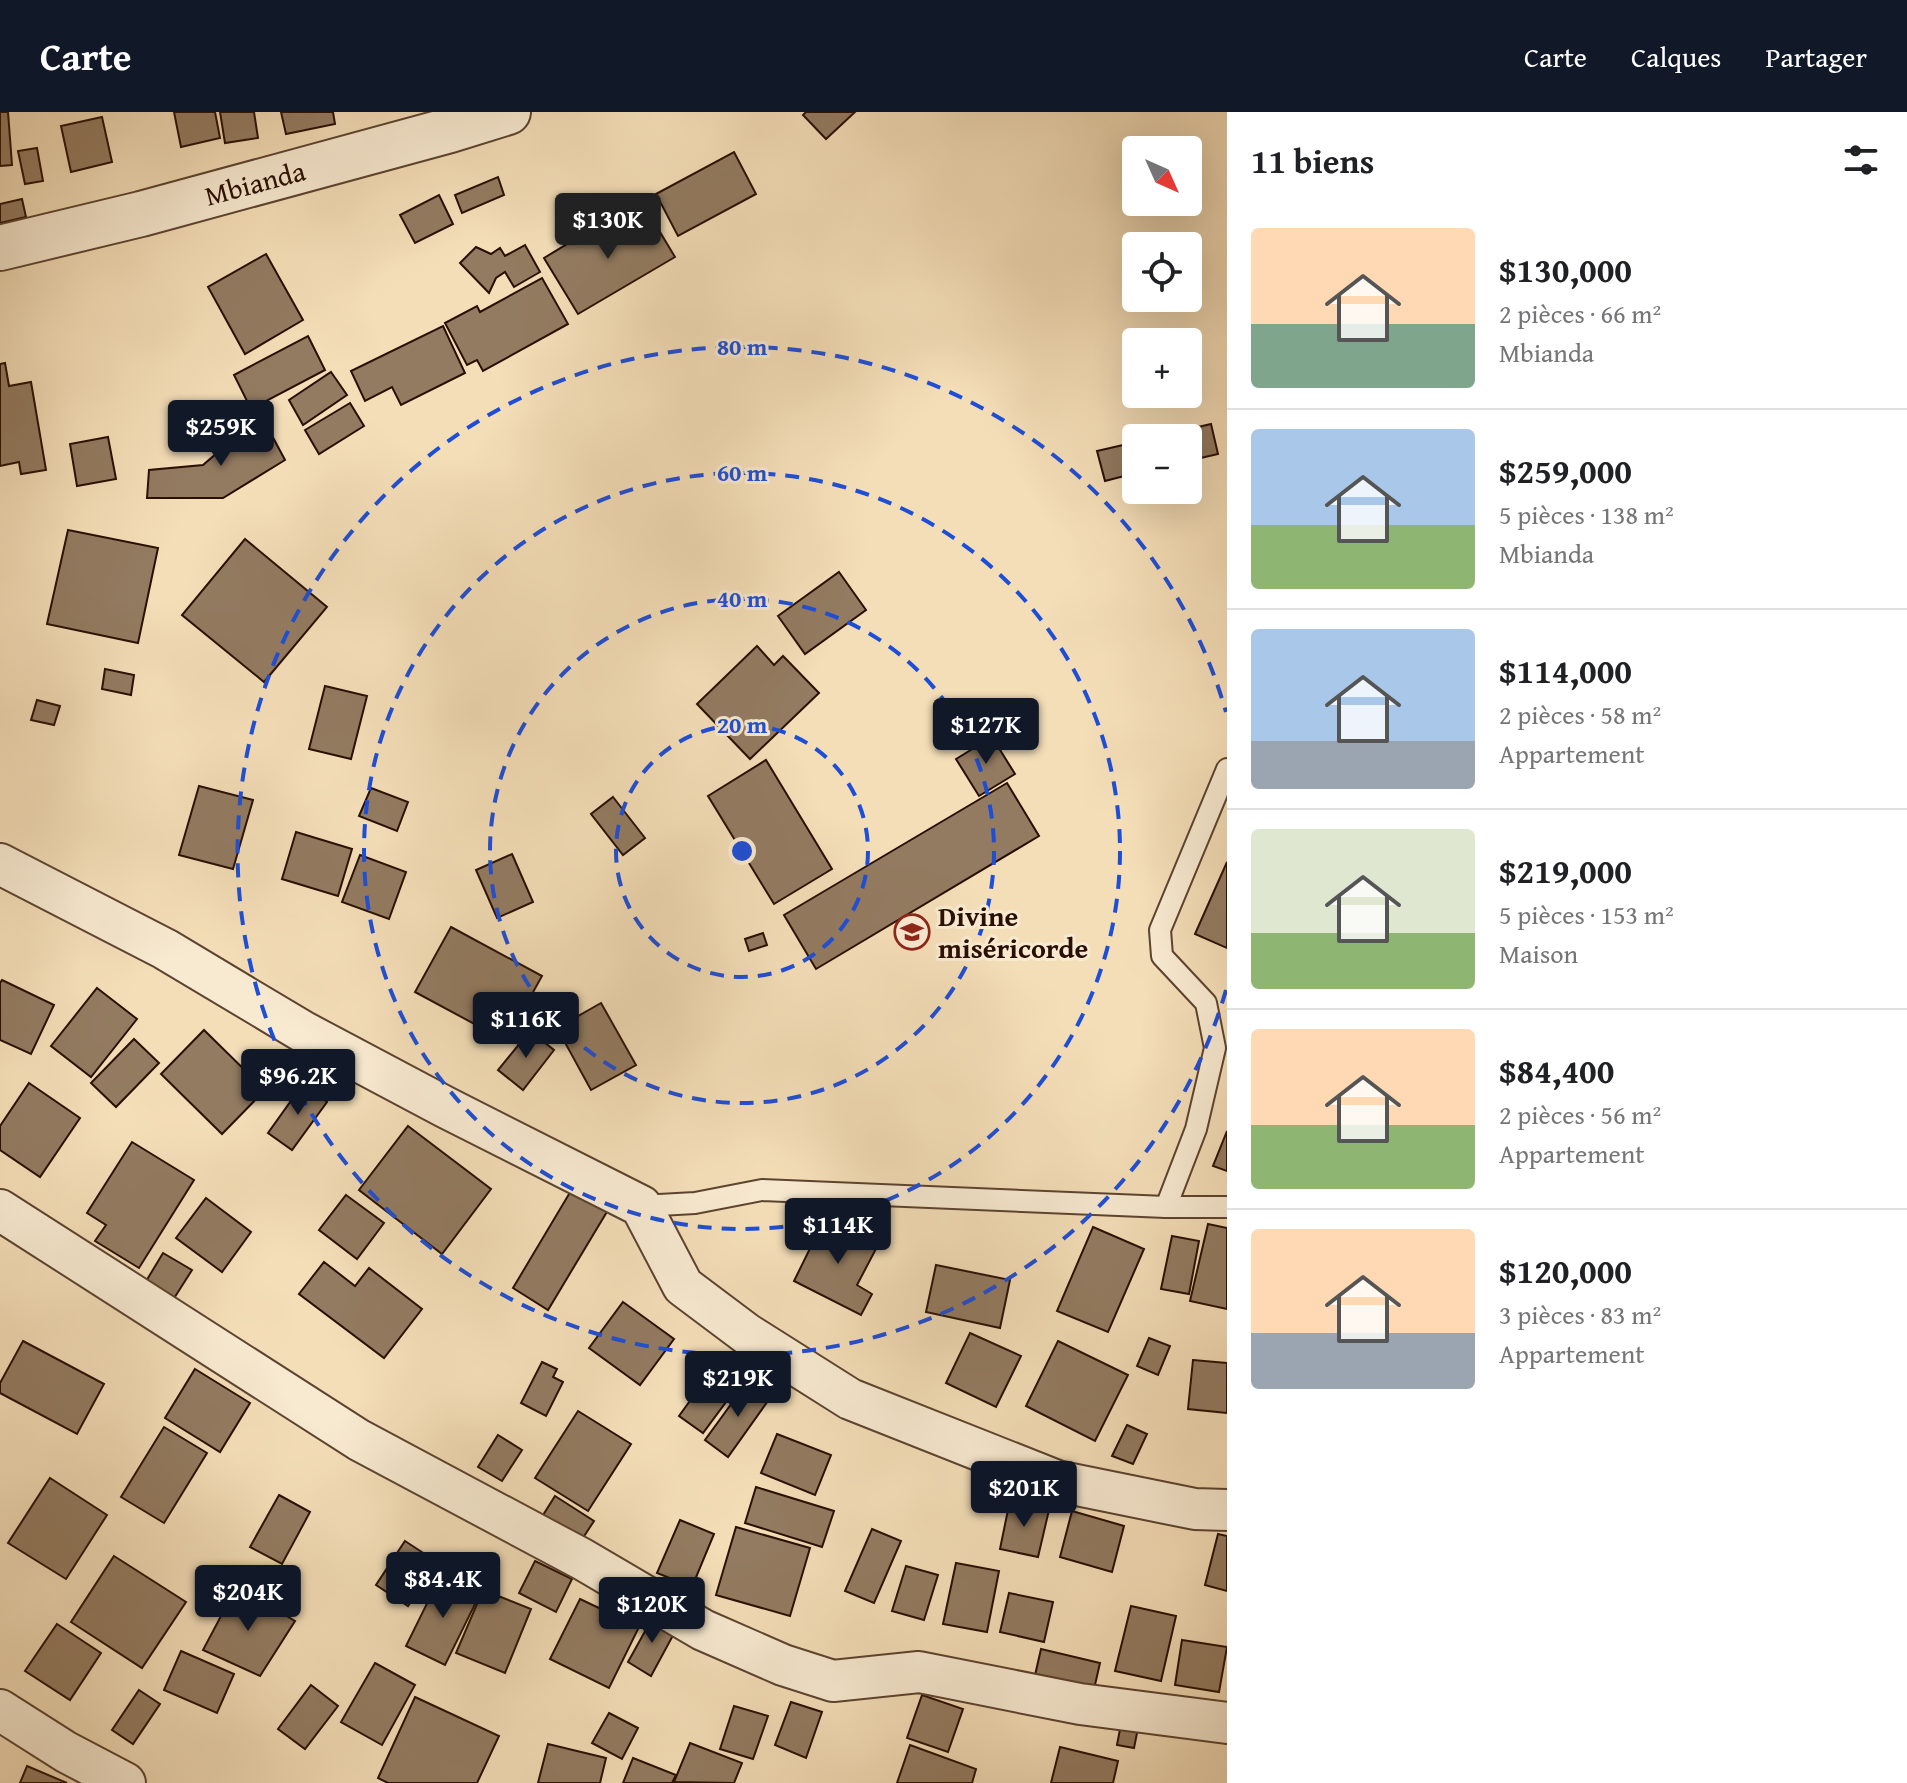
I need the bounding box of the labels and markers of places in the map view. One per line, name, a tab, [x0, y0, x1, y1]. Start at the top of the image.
pin: $130K	[552, 193, 664, 261]
pin: $259K	[165, 400, 277, 468]
pin: $127K	[930, 698, 1042, 766]
centre of rings	[728, 837, 756, 865]
place label: Divine miséricorde	[938, 895, 1088, 968]
school or university icon: Divine miséricorde	[893, 913, 931, 951]
pin: $116K	[470, 992, 582, 1060]
pin: $96.2K	[233, 1049, 363, 1117]
pin: $114K	[782, 1198, 894, 1266]
pin: $219K	[682, 1351, 794, 1419]
pin: $201K	[968, 1461, 1080, 1529]
pin: $84.4K	[378, 1552, 508, 1620]
pin: $204K	[192, 1565, 304, 1633]
pin: $120K	[596, 1577, 708, 1645]

